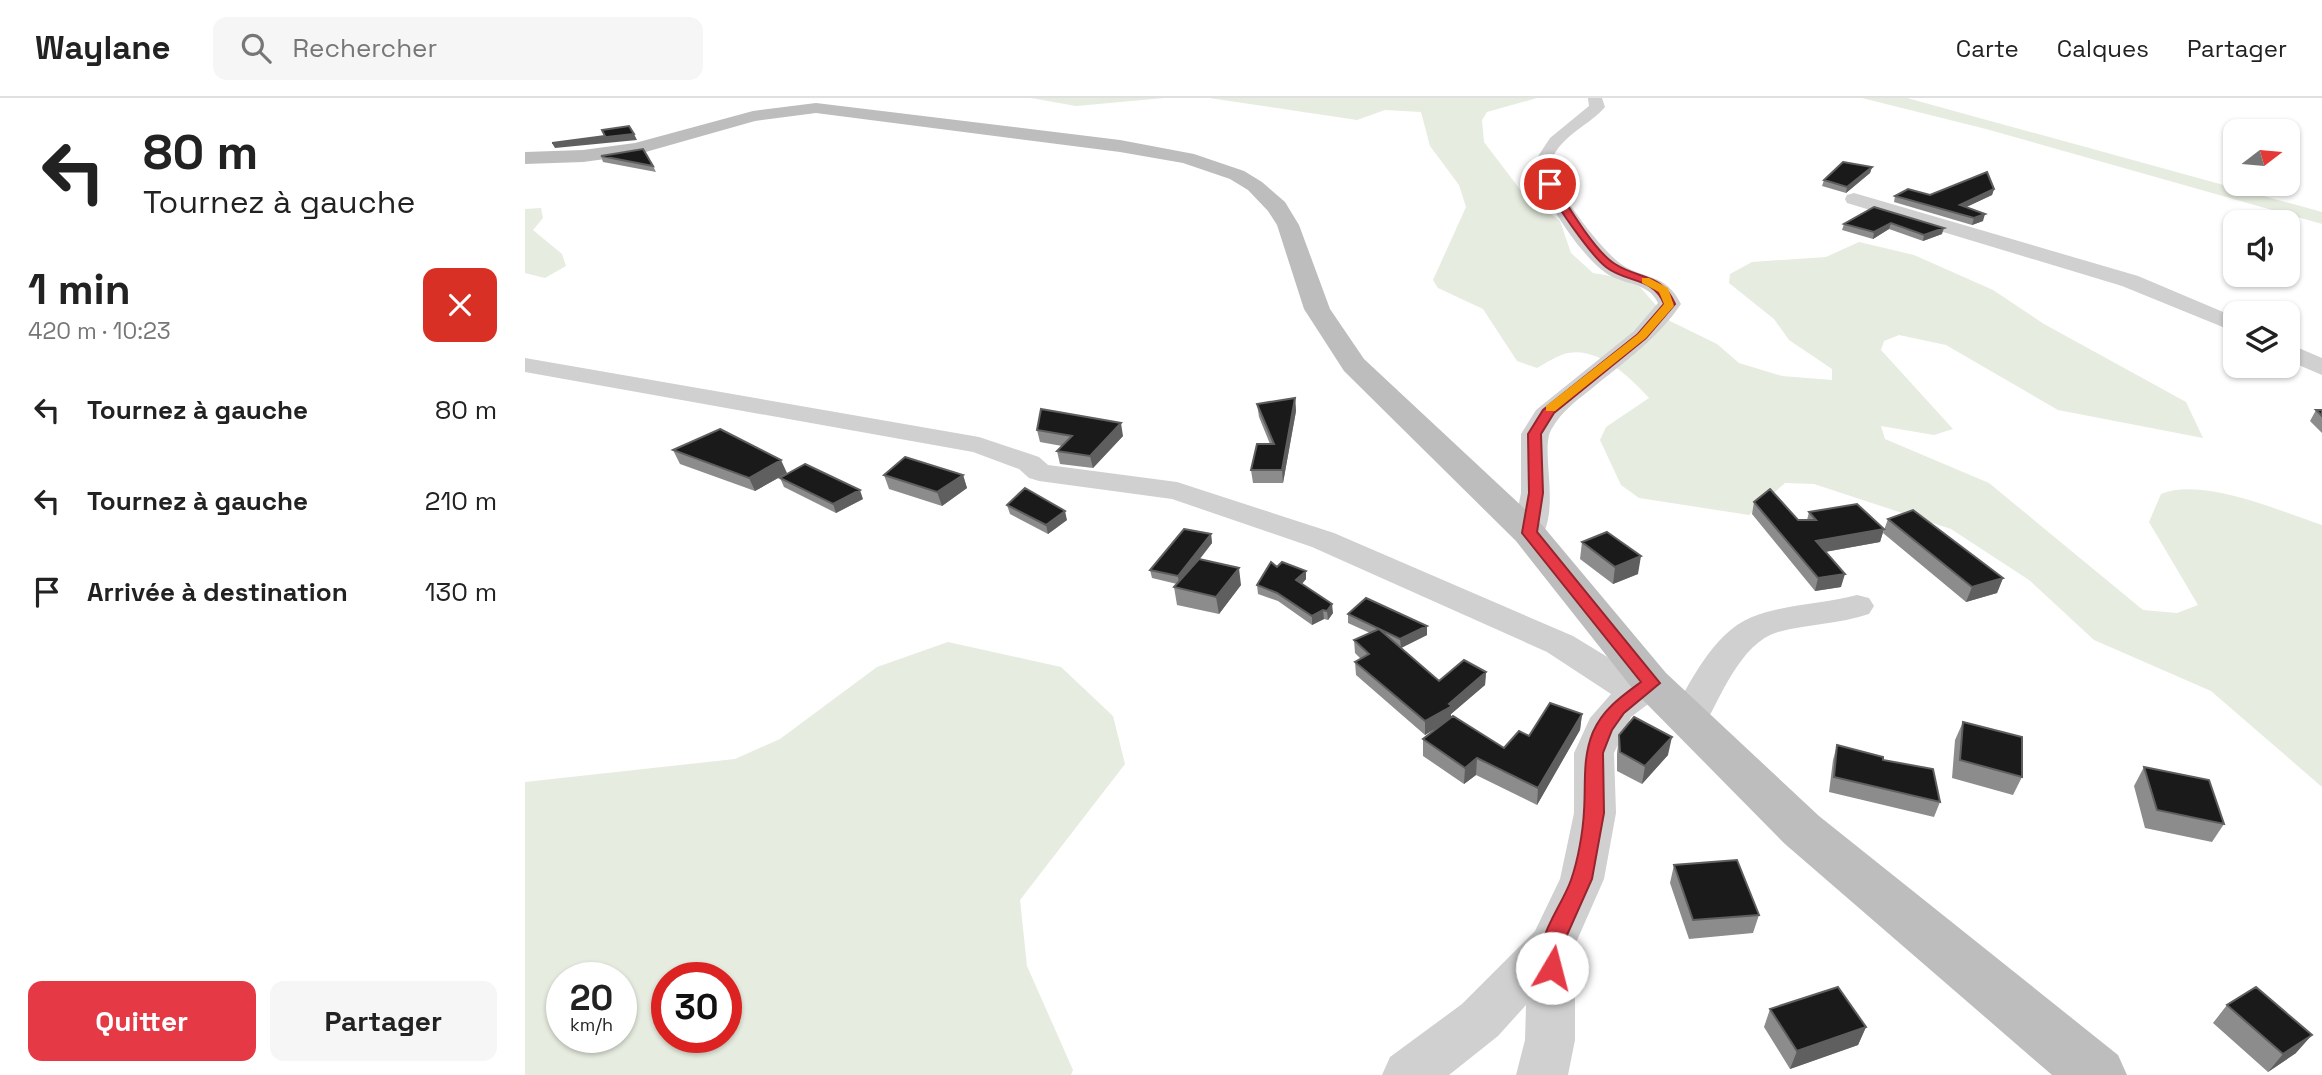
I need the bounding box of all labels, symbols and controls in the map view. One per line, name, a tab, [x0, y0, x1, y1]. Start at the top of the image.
search box	[213, 17, 703, 80]
text: Waylane	[35, 27, 171, 69]
icon: search	[237, 29, 275, 67]
text: Rechercher	[293, 31, 437, 65]
text: Carte	[1956, 33, 2019, 64]
text: Calques	[2057, 33, 2149, 64]
text: Partager	[2187, 33, 2287, 64]
north arrow	[2223, 119, 2299, 196]
map controls	[2223, 119, 2300, 378]
text: 80 m	[143, 121, 258, 183]
icon: left	[28, 126, 119, 217]
pin	[1520, 154, 1580, 214]
icon: arrive	[1531, 165, 1569, 203]
text: Tournez à gauche	[143, 182, 415, 222]
button: sound	[2223, 210, 2300, 287]
text: 1 min	[28, 263, 131, 316]
button: close	[423, 268, 497, 342]
button: layers	[2223, 301, 2300, 378]
text: 420 m · 10:23	[28, 316, 171, 346]
icon: left	[28, 391, 66, 429]
text: Tournez à gauche	[87, 393, 308, 427]
text: 80 m	[435, 393, 497, 427]
icon: left	[28, 482, 66, 520]
text: Tournez à gauche	[87, 484, 308, 518]
text: 210 m	[425, 484, 497, 518]
icon: arrive	[28, 573, 66, 611]
text: Arrivée à destination	[87, 575, 348, 609]
text: 130 m	[425, 575, 497, 609]
position arrow	[1515, 931, 1589, 1005]
speed limit sign: 30	[651, 962, 742, 1053]
text: 20	[570, 976, 613, 1020]
button: Quitter	[28, 981, 256, 1061]
button: Partager	[270, 981, 497, 1061]
text: km/h	[570, 1013, 613, 1036]

